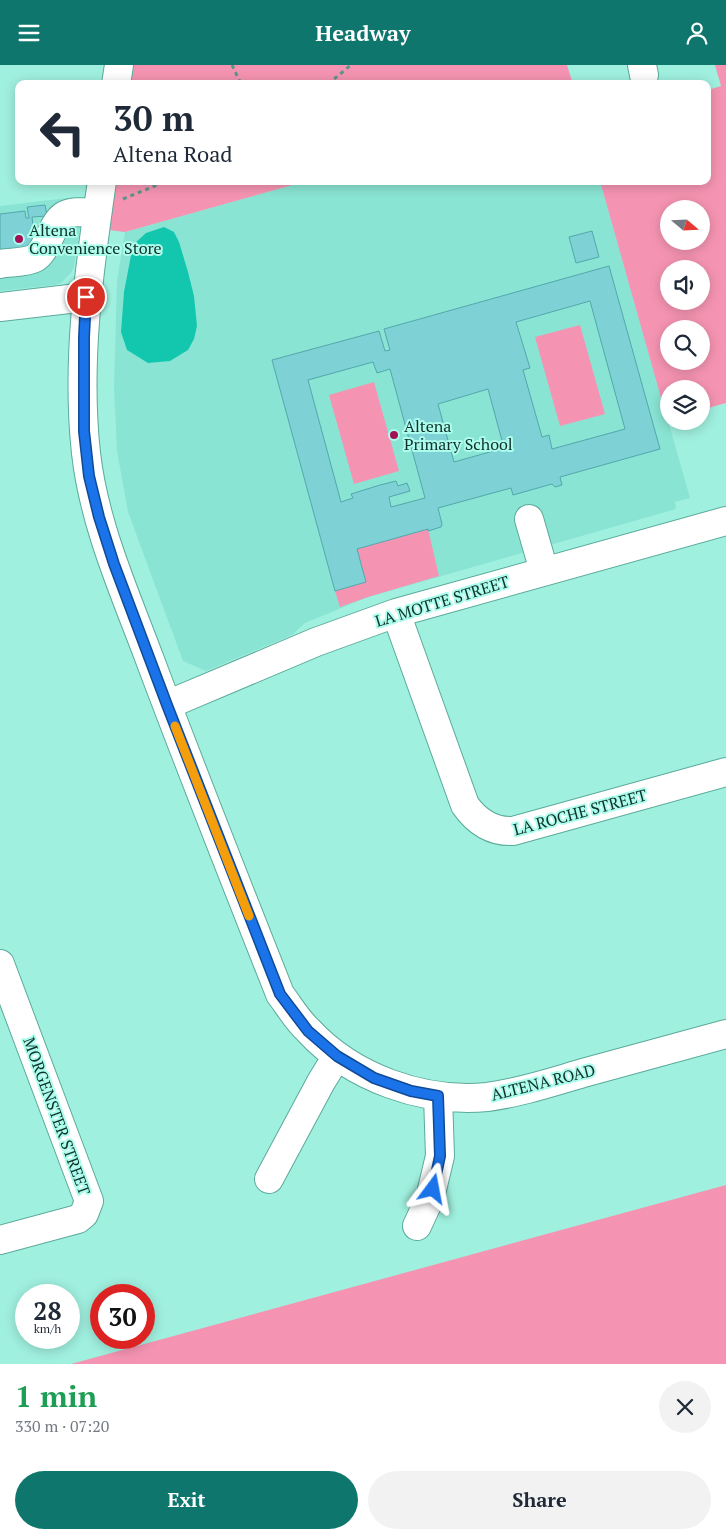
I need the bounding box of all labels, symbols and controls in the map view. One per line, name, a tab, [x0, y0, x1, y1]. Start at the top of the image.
text: Headway	[315, 18, 411, 47]
icon: menu	[15, 19, 43, 47]
icon: person	[683, 19, 711, 47]
text: 30 m	[113, 95, 194, 141]
icon: left	[30, 100, 95, 165]
text: Altena Road	[113, 139, 232, 168]
north arrow	[660, 200, 710, 250]
map controls	[660, 200, 710, 430]
place label: Altena Convenience Store	[29, 219, 162, 259]
marker: Altena Convenience Store	[13, 233, 25, 245]
button: sound	[660, 260, 710, 310]
pin	[65, 276, 107, 318]
icon: arrive	[72, 283, 100, 311]
button: search	[660, 320, 710, 370]
button: layers	[660, 380, 710, 430]
place label: Altena Primary School	[404, 415, 513, 455]
marker: Altena Primary School	[388, 429, 400, 441]
street label: LA MOTTE STREET	[372, 570, 512, 632]
street label: LA ROCHE STREET	[511, 784, 649, 840]
street label: MORGENSTER STREET	[18, 1034, 96, 1198]
street label: ALTENA ROAD	[489, 1058, 597, 1106]
position arrow	[406, 1162, 458, 1214]
speed limit sign: 30	[90, 1284, 155, 1349]
text: 28	[33, 1294, 62, 1327]
text: km/h	[34, 1321, 61, 1336]
text: 1 min	[15, 1376, 97, 1416]
button: close	[659, 1381, 711, 1433]
text: 330 m · 07:20	[15, 1415, 109, 1437]
button: Exit	[15, 1471, 358, 1529]
button: Share	[368, 1471, 711, 1529]

